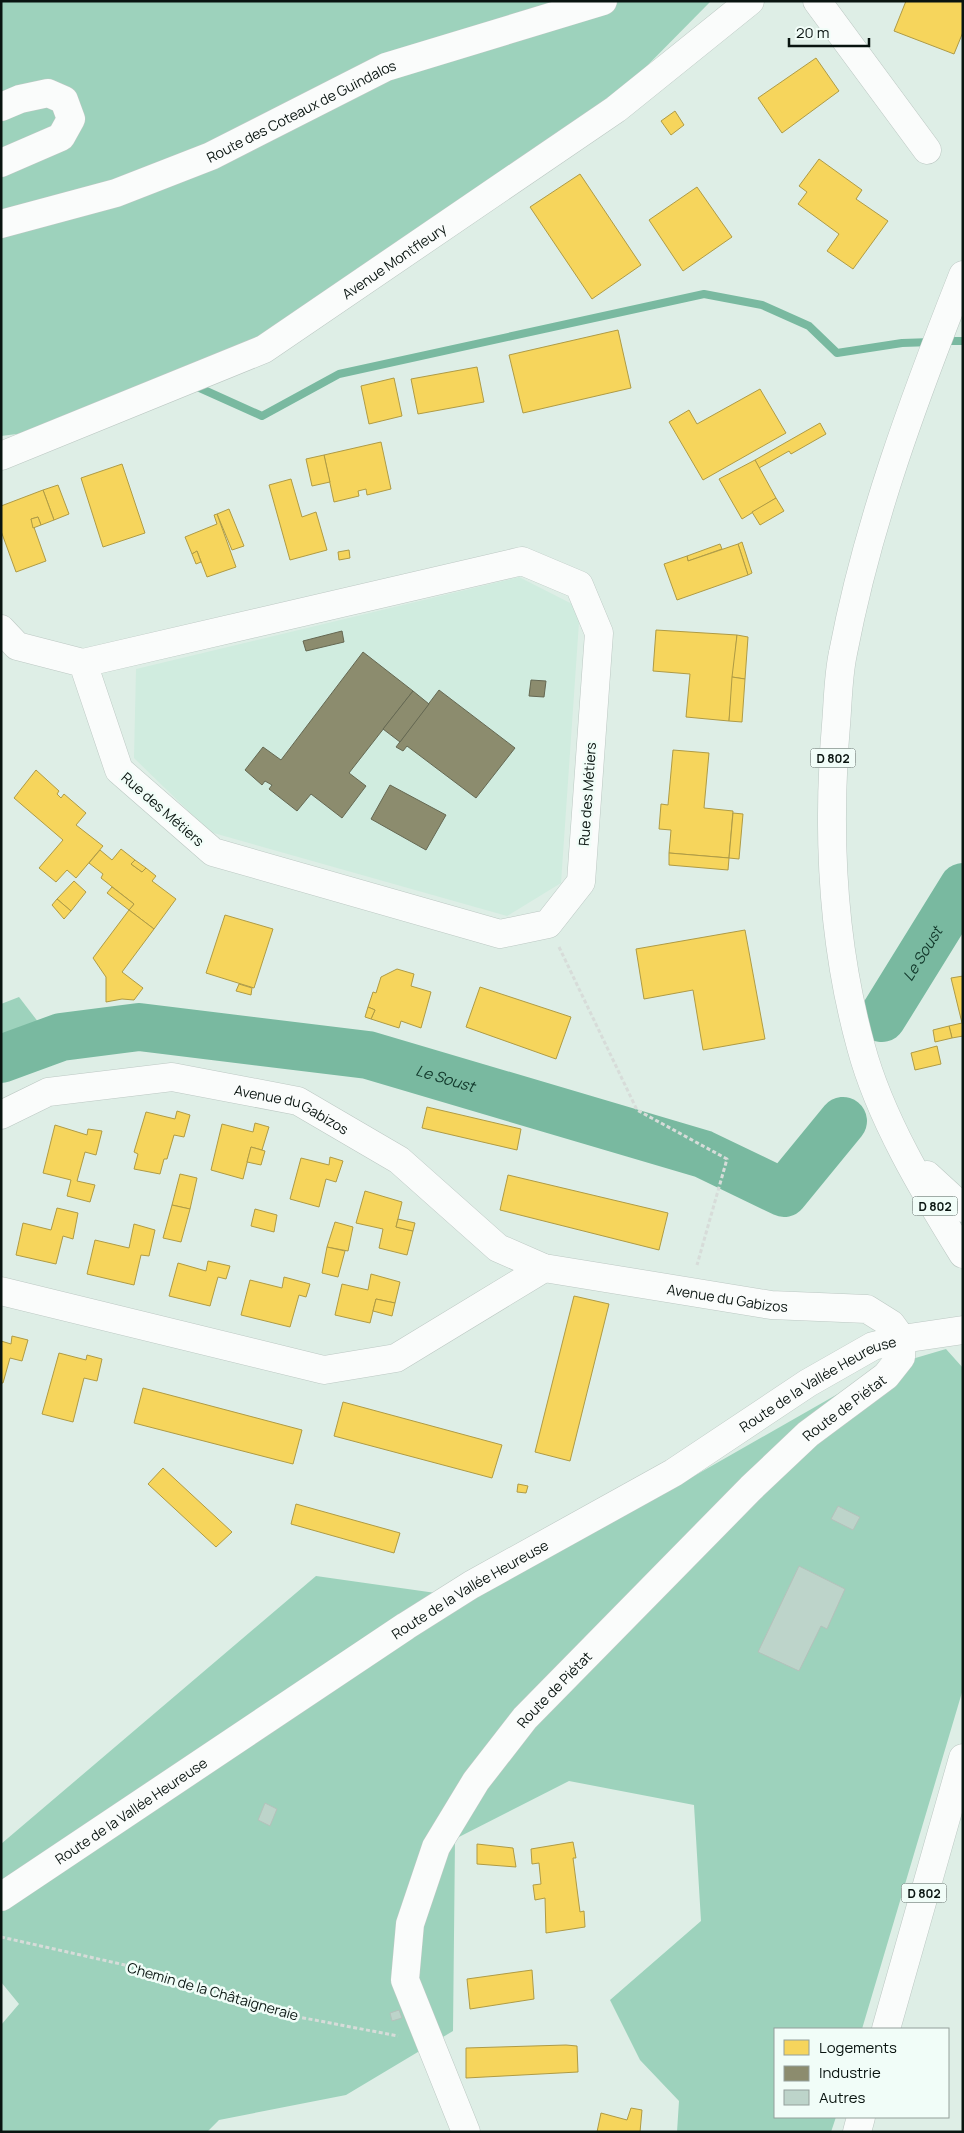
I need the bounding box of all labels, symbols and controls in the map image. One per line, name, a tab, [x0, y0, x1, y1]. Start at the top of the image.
scale bar	[789, 15, 869, 47]
text: 20 m	[796, 22, 829, 43]
street label: Route des Coteaux de Guindalos	[203, 55, 398, 166]
street label: Avenue Montfleury	[338, 218, 450, 303]
street label: Rue des Métiers	[574, 742, 600, 846]
road number: D 802	[810, 748, 856, 768]
street label: Rue des Métiers	[118, 768, 208, 850]
water label: Le Soust	[897, 920, 948, 985]
water label: Le Soust	[414, 1059, 479, 1097]
street label: Avenue du Gabizos	[233, 1080, 352, 1138]
road number: D 802	[912, 1196, 958, 1216]
street label: Avenue du Gabizos	[666, 1279, 788, 1315]
street label: Route de la Vallée Heureuse	[735, 1331, 898, 1436]
street label: Route de Piétat	[798, 1370, 890, 1444]
street label: Route de la Vallée Heureuse	[387, 1535, 551, 1643]
street label: Route de Piétat	[512, 1646, 596, 1731]
street label: Route de la Vallée Heureuse	[51, 1752, 210, 1868]
road number: D 802	[902, 1884, 946, 1902]
street label: Chemin de la Châtaigneraie	[125, 1957, 301, 2025]
legend	[774, 2028, 949, 2118]
text: Logements	[819, 2037, 897, 2058]
text: Industrie	[819, 2062, 881, 2083]
text: Autres	[819, 2087, 865, 2108]

